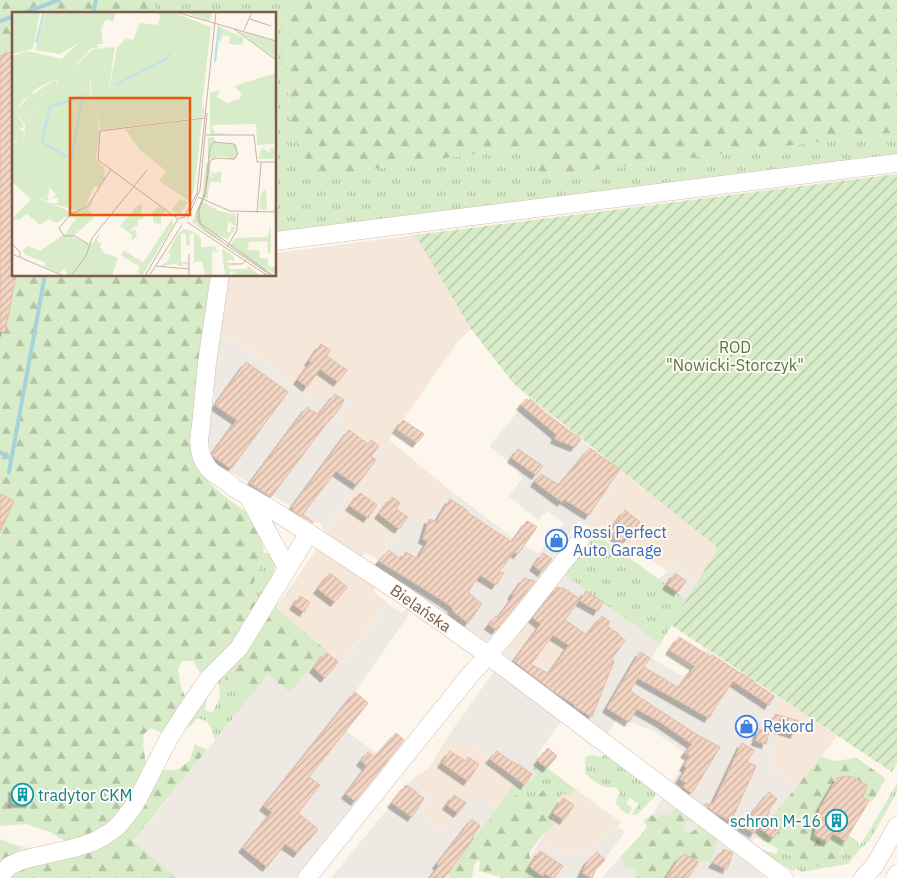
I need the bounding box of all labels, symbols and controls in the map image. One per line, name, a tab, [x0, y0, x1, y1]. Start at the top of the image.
inset map	[12, 12, 276, 276]
park label: ROD "Nowicki-Storczyk"	[666, 337, 804, 375]
place label: Rossi Perfect Auto Garage	[573, 522, 667, 560]
shop icon: Rossi Perfect Auto Garage	[545, 529, 569, 553]
street label: Bielańska	[387, 580, 456, 637]
shop icon: Rekord	[735, 714, 759, 738]
place label: Rekord	[763, 716, 814, 736]
building icon: tradytor CKM	[10, 783, 34, 807]
place label: tradytor CKM	[38, 785, 132, 805]
building icon: schron M-16	[825, 809, 849, 833]
place label: schron M-16	[730, 811, 821, 831]

